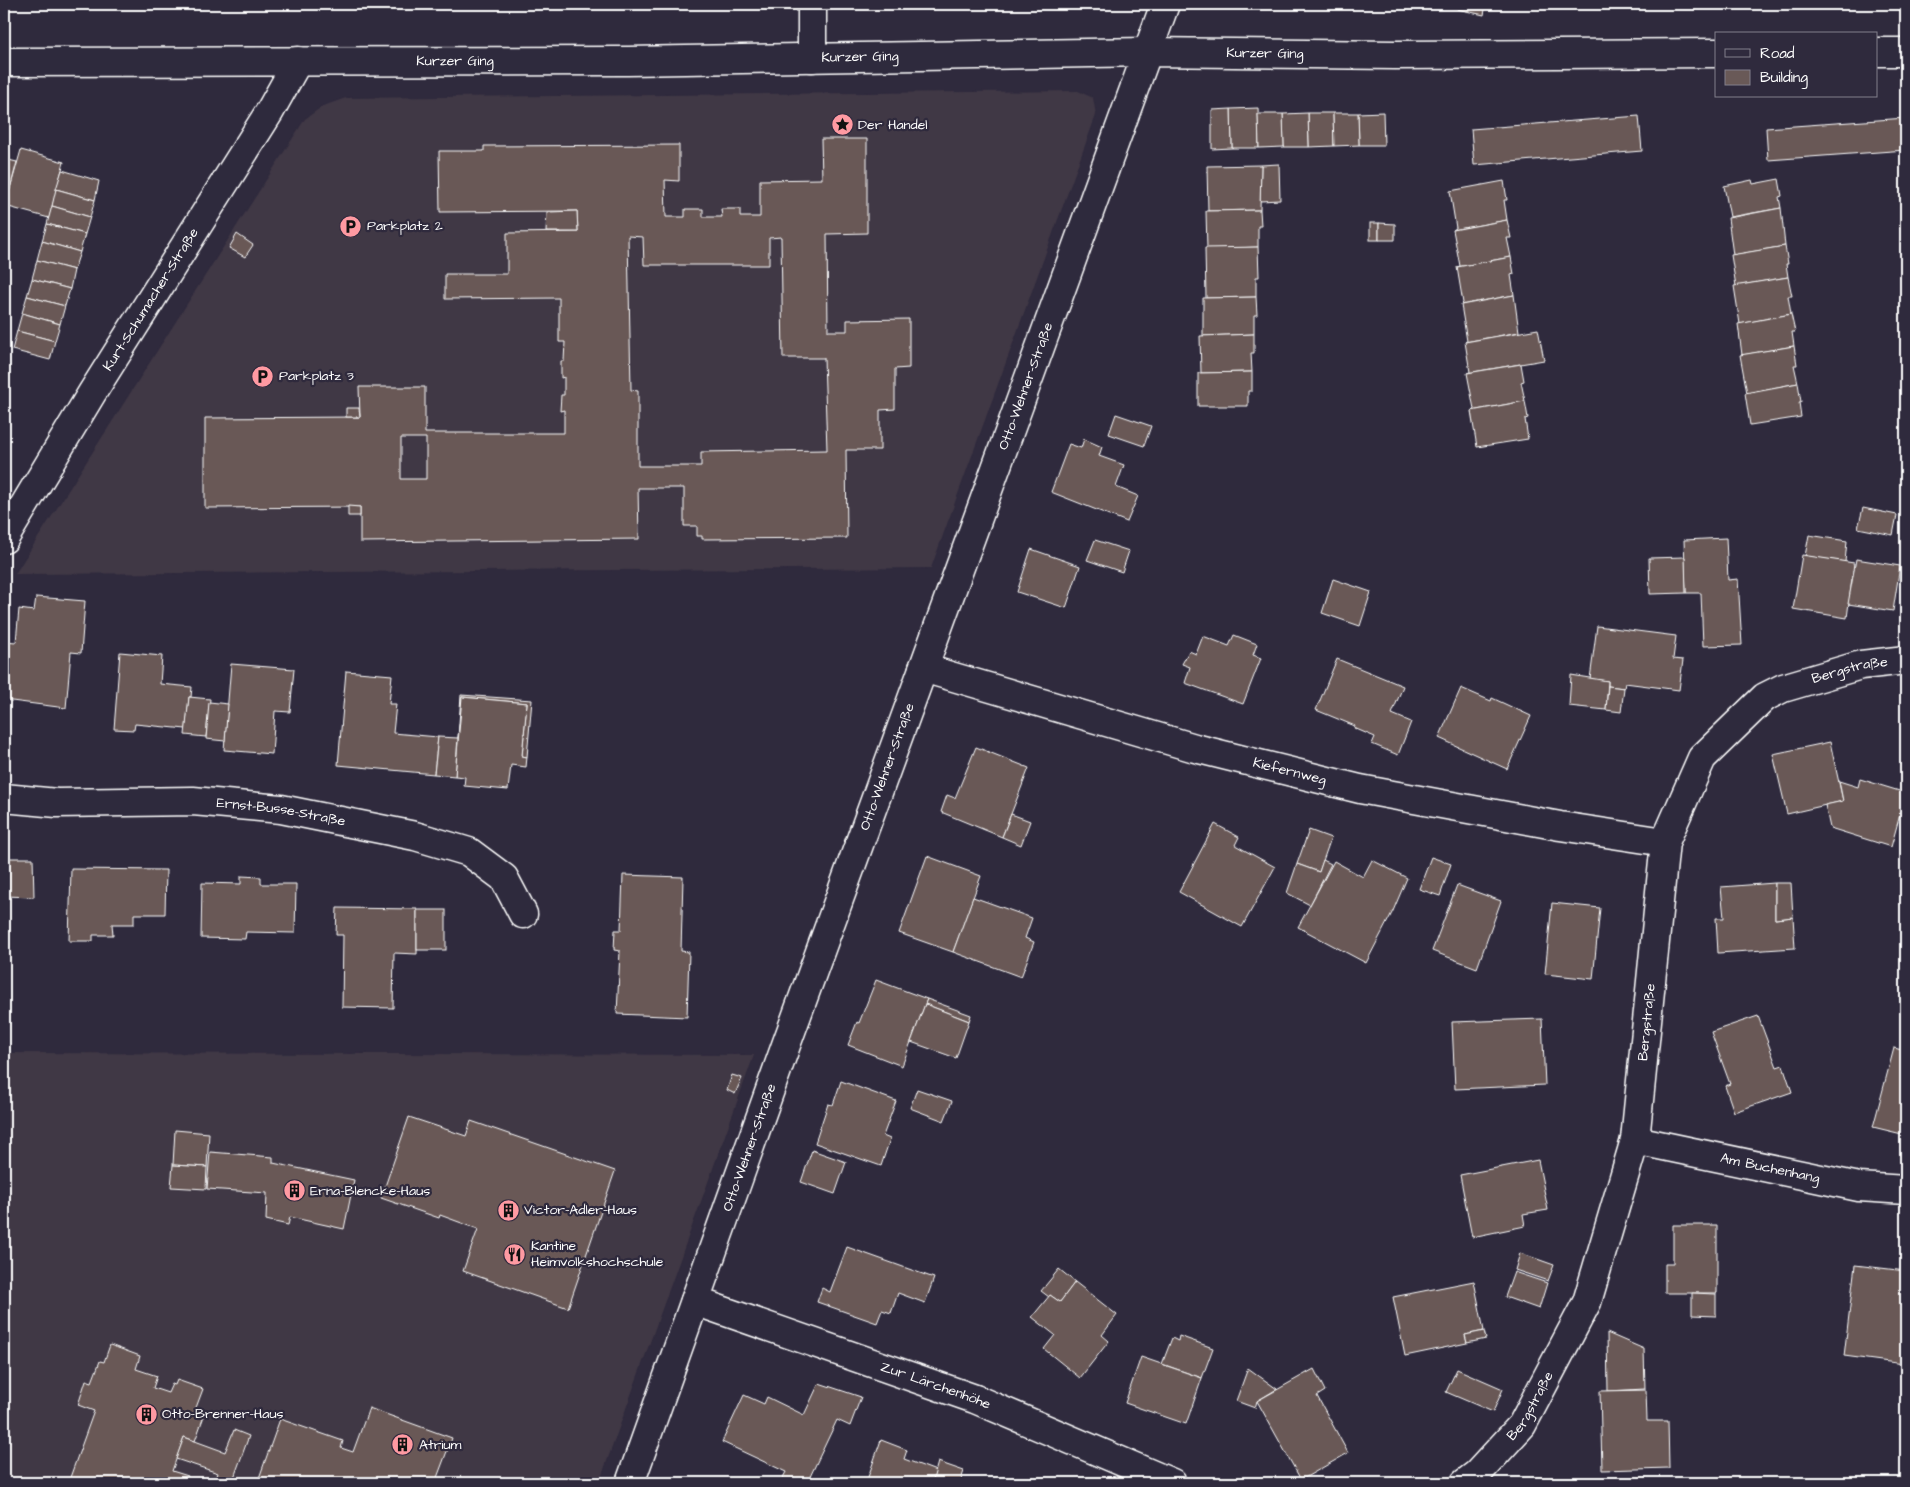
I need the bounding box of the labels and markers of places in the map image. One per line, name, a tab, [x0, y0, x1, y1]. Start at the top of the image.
place icon: Der Handel	[830, 113, 854, 137]
place label: Der Handel	[858, 115, 928, 135]
parking icon: Parkplatz 2	[339, 214, 363, 238]
place label: Parkplatz 2	[367, 216, 443, 236]
parking icon: Parkplatz 3	[251, 364, 275, 388]
place label: Parkplatz 3	[279, 366, 354, 386]
building icon: Erna-Blencke-Haus	[282, 1179, 306, 1203]
place label: Erna-Blencke-Haus	[310, 1181, 430, 1201]
building icon: Victor-Adler-Haus	[496, 1198, 520, 1222]
place label: Victor-Adler-Haus	[524, 1200, 637, 1220]
place label: Kantine Heimvolkshochschule	[531, 1236, 664, 1272]
restaurant icon: Kantine Heimvolkshochschule	[503, 1242, 527, 1266]
building icon: Otto-Brenner-Haus	[134, 1402, 158, 1426]
place label: Otto-Brenner-Haus	[162, 1404, 284, 1424]
building icon: Atrium	[391, 1433, 415, 1457]
place label: Atrium	[419, 1435, 462, 1455]

